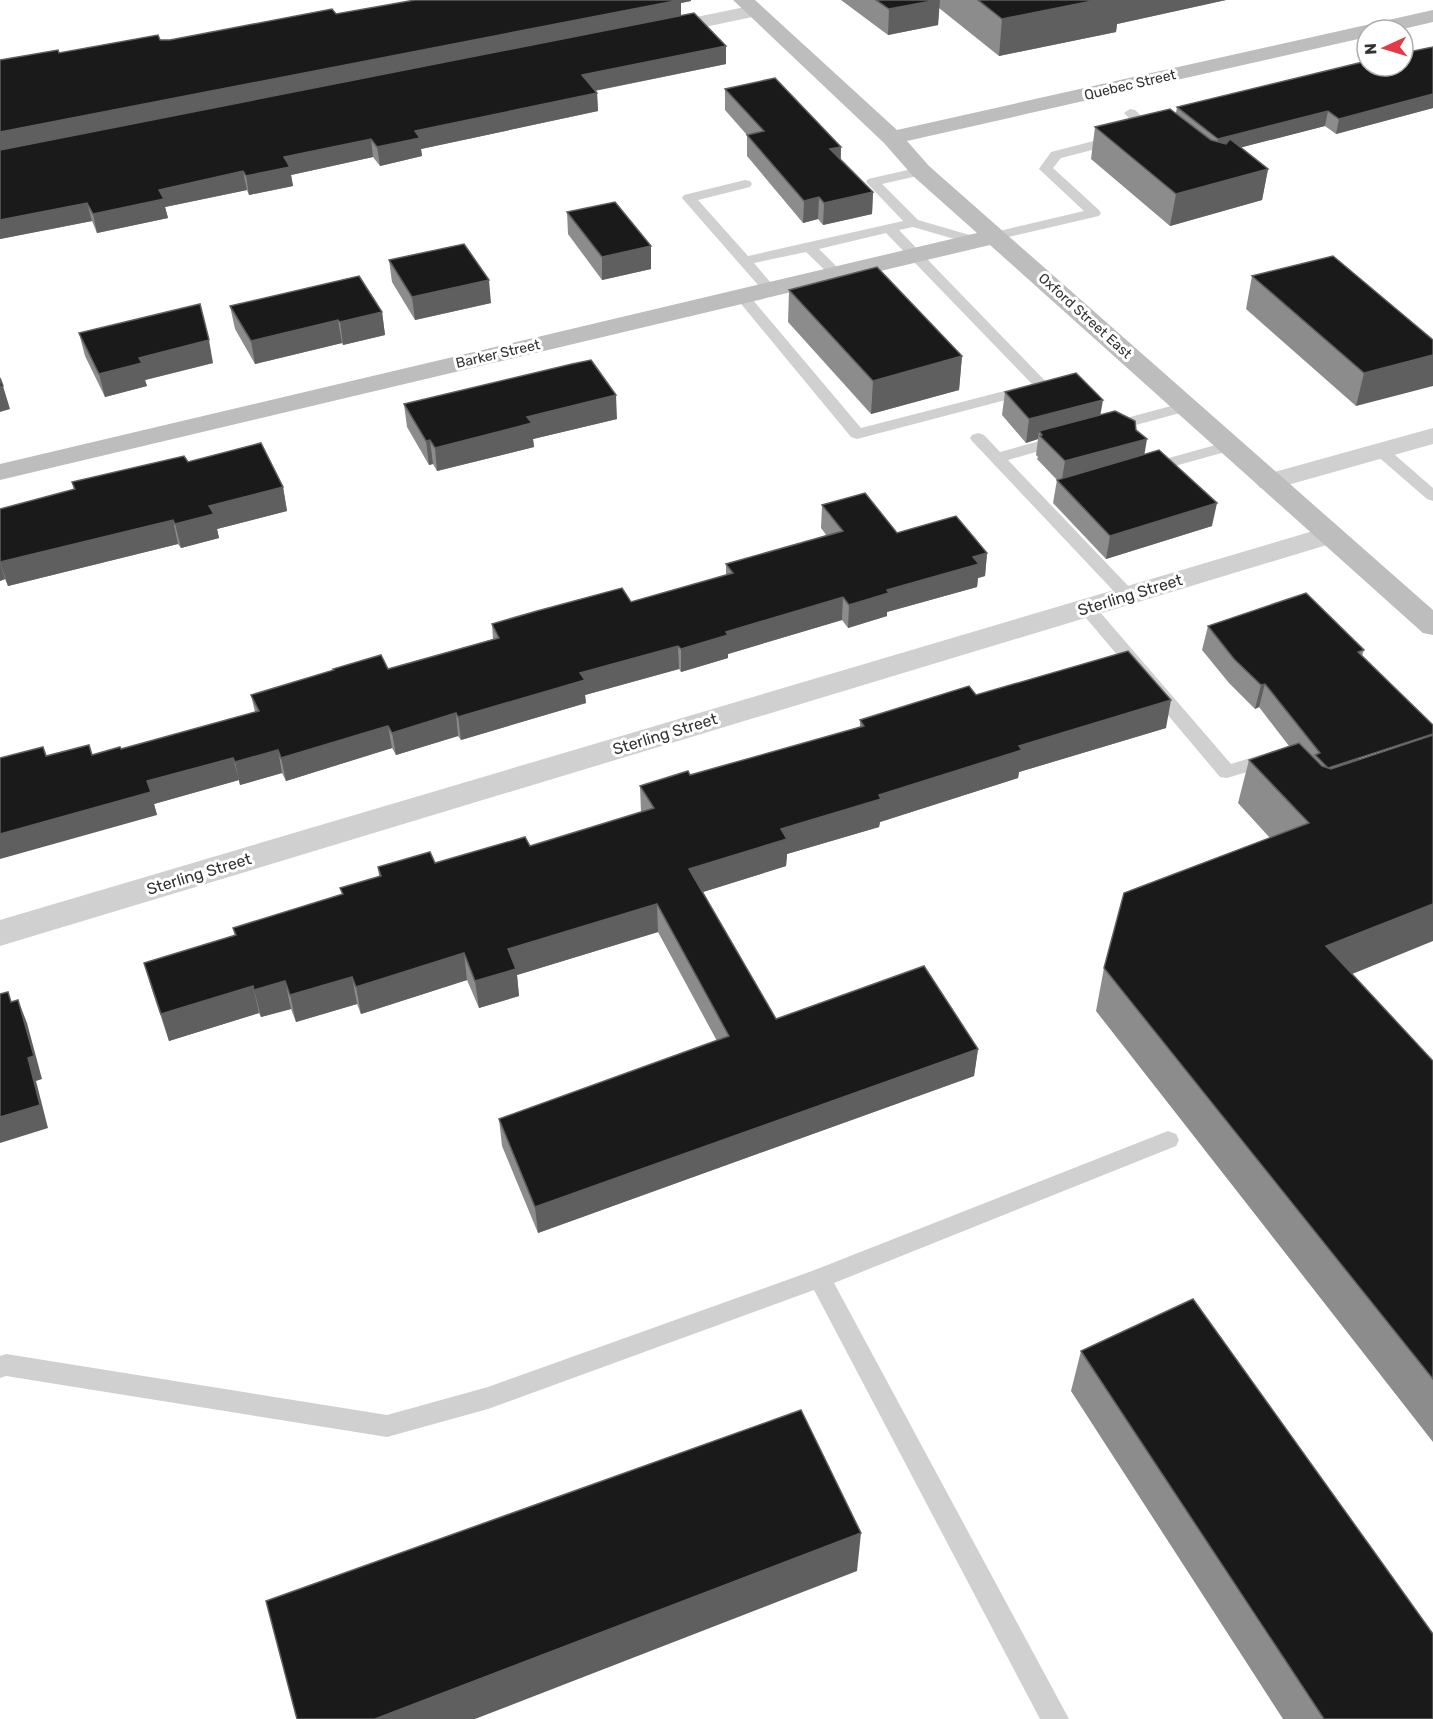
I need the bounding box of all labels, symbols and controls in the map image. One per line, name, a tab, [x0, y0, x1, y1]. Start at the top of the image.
north arrow	[1355, 18, 1415, 78]
text: N	[1361, 43, 1380, 55]
street label: Quebec Street	[1083, 66, 1178, 104]
street label: Oxford Street East	[1035, 270, 1136, 363]
street label: Barker Street	[454, 336, 542, 372]
street label: Sterling Street	[1075, 570, 1185, 620]
street label: Sterling Street	[610, 709, 720, 759]
street label: Sterling Street	[144, 849, 254, 899]

